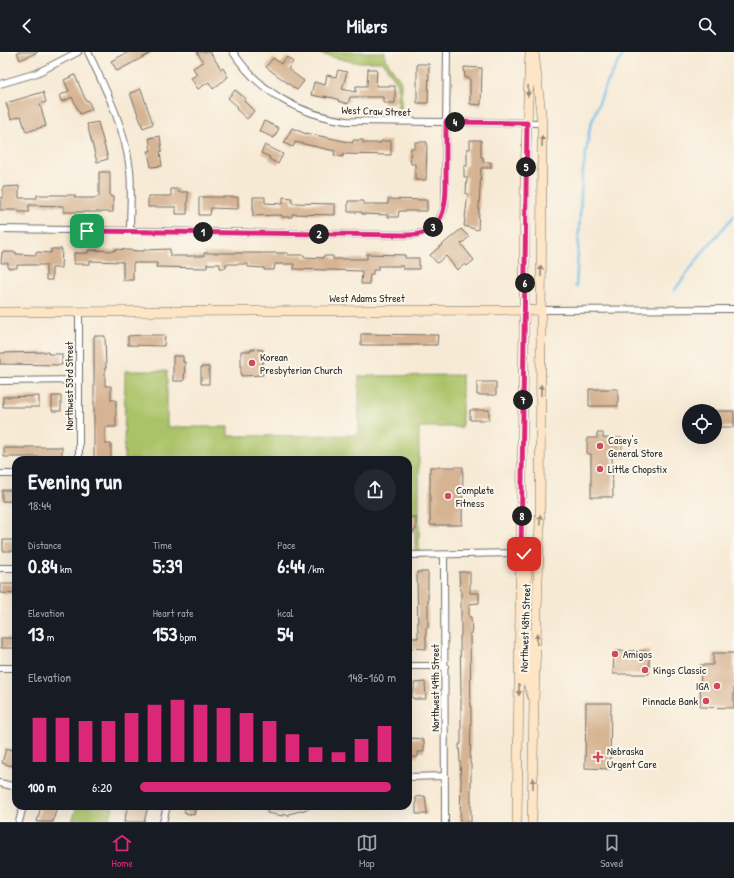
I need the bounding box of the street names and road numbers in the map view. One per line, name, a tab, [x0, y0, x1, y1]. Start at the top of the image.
street label: West Craw Street	[341, 103, 411, 119]
street label: West Adams Street	[329, 291, 405, 305]
street label: Northwest 53rd Street	[62, 341, 76, 431]
street label: Northwest 48th Street	[516, 583, 534, 672]
street label: Northwest 49th Street	[428, 644, 442, 732]

